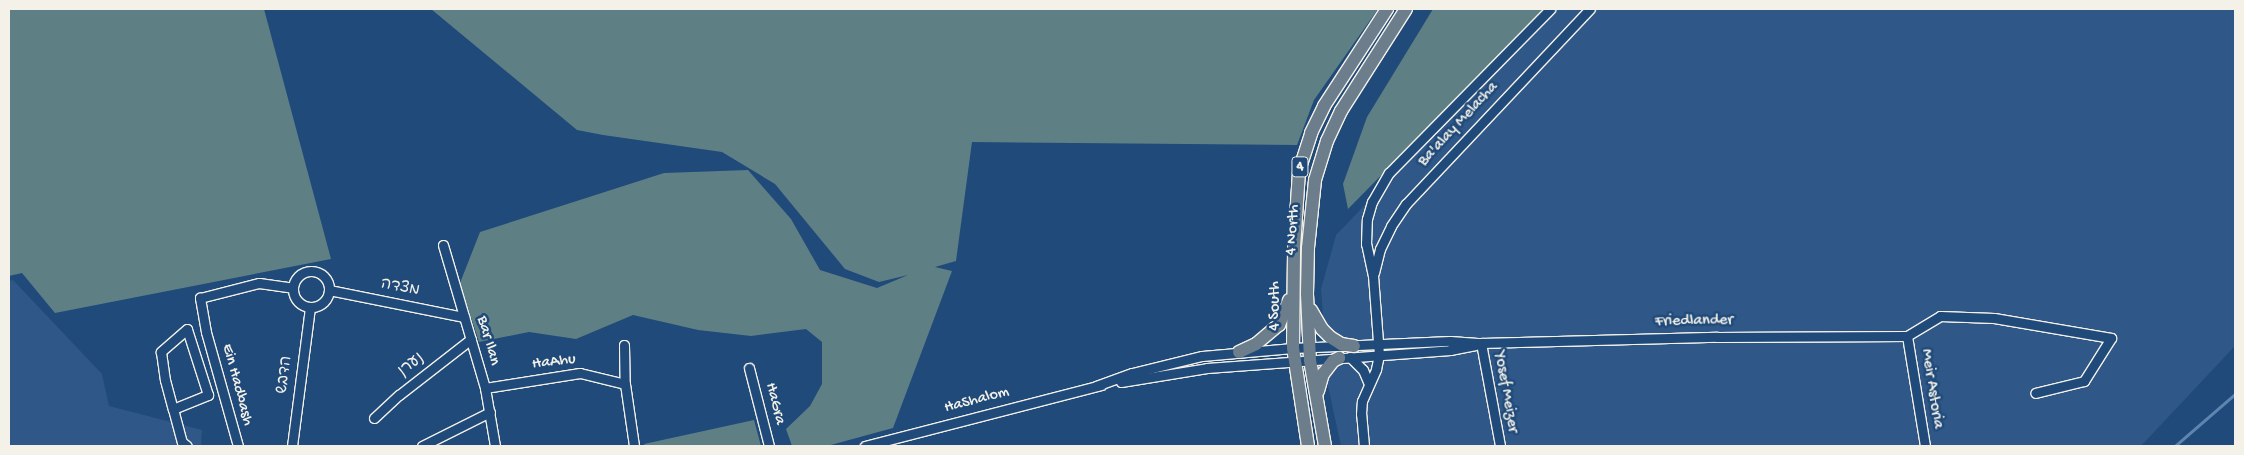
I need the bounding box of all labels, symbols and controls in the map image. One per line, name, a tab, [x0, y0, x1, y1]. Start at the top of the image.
street label: Ba'alay Melacha	[1415, 79, 1503, 171]
road number: 4	[1291, 154, 1309, 180]
street label: 4 North	[1283, 204, 1305, 256]
street label: מצדה	[379, 276, 421, 302]
street label: 4 South	[1266, 281, 1286, 331]
street label: Friedlander	[1655, 312, 1733, 332]
street label: Bar Ilan	[471, 314, 503, 368]
street label: Ein Hadbash	[216, 342, 256, 428]
street label: Meir Astoria	[1915, 348, 1947, 430]
street label: נערן	[395, 350, 429, 382]
street label: Yosef Meizer	[1488, 350, 1522, 434]
street label: HaAhu	[531, 351, 577, 375]
street label: הדבש	[274, 355, 298, 395]
street label: HaGra	[760, 381, 788, 427]
street label: HaShalom	[943, 383, 1011, 419]

